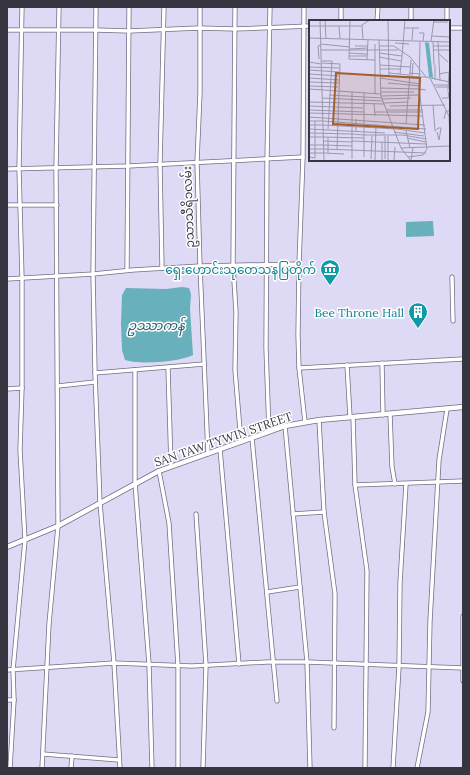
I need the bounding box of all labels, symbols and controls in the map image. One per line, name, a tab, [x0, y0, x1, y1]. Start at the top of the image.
inset map	[309, 20, 450, 161]
street label: ဥသာသီရိ၁လမ်း	[178, 166, 200, 248]
museum icon: ရှေးဟောင်းသုတေသနပြတိုက်	[319, 258, 341, 286]
place label: ရှေးဟောင်းသုတေသနပြတိုက်	[165, 261, 316, 280]
building icon: Bee Throne Hall	[407, 301, 429, 329]
place label: Bee Throne Hall	[315, 305, 404, 320]
water label: ဥဿာကန်	[127, 316, 187, 337]
street label: SAN TAW TYWIN STREET	[152, 408, 294, 470]

